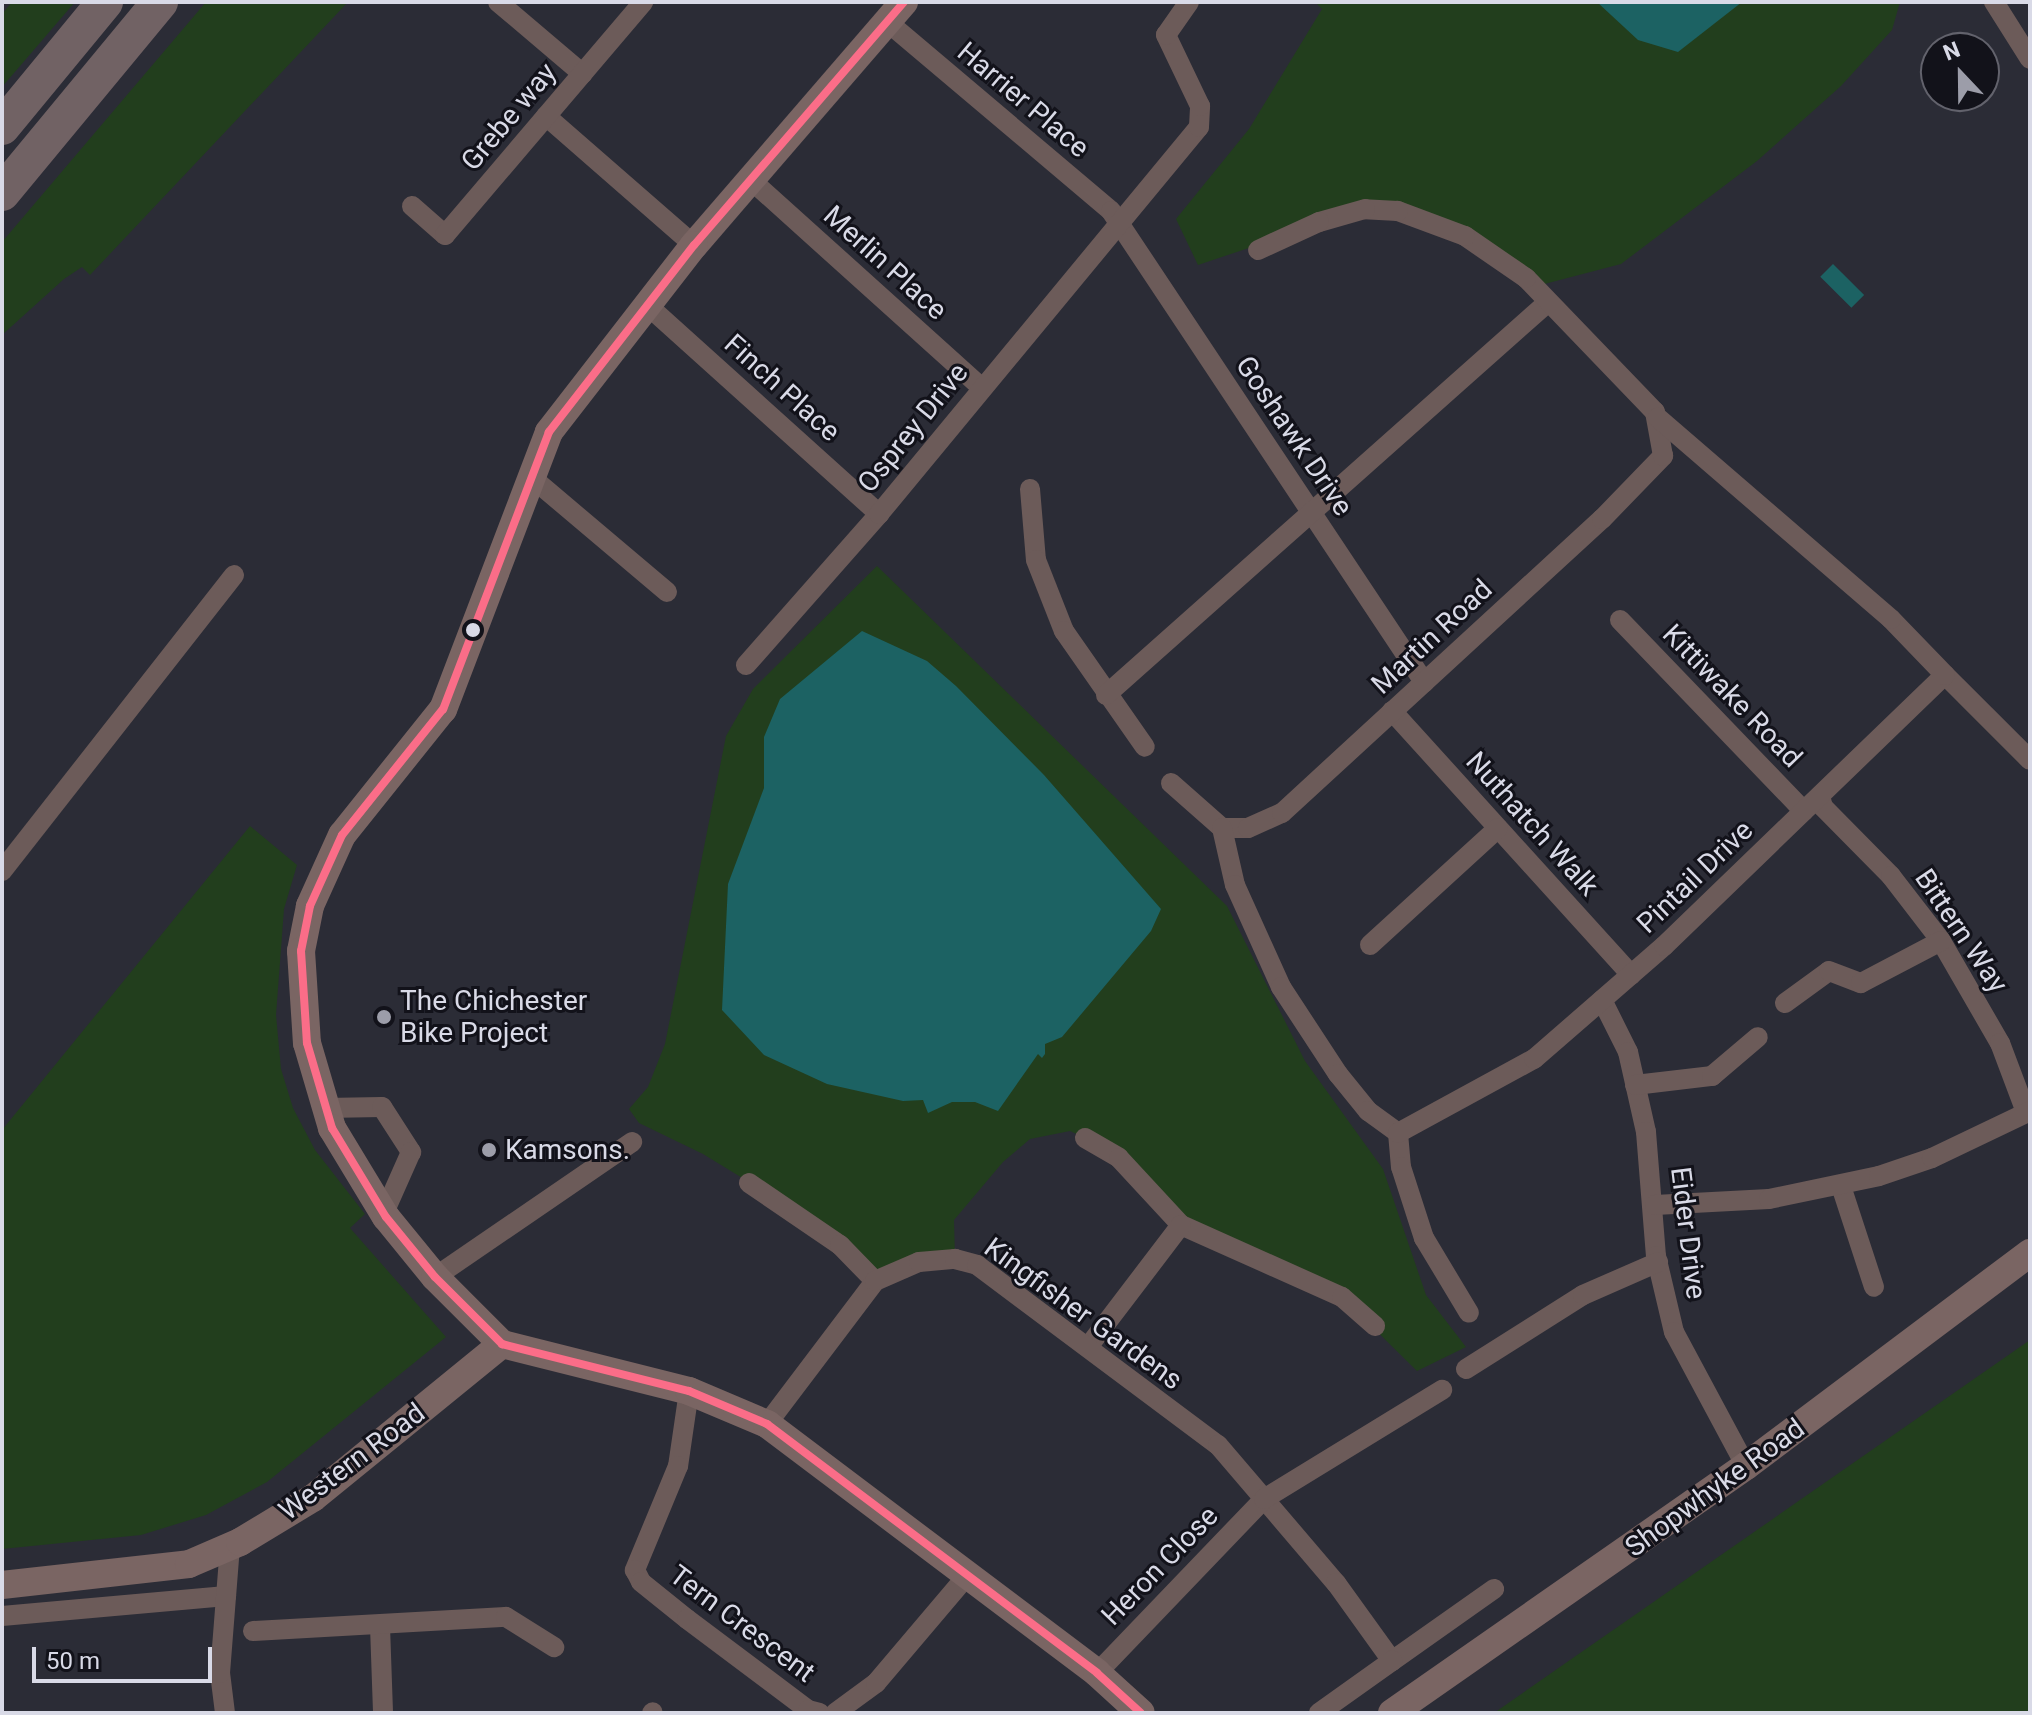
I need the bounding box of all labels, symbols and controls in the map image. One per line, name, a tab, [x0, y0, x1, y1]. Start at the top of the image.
north arrow	[1920, 32, 2000, 112]
street label: Harrier Place	[950, 35, 1096, 165]
text: N	[1940, 37, 1963, 66]
street label: Grebe way	[454, 56, 564, 178]
street label: Merlin Place	[817, 199, 953, 327]
street label: Finch Place	[717, 327, 847, 449]
street label: Goshawk Drive	[1228, 350, 1360, 522]
street label: Osprey Drive	[851, 357, 975, 499]
street label: Martin Road	[1365, 573, 1499, 701]
street label: Kittiwake Road	[1655, 618, 1809, 774]
unlabelled marker	[465, 622, 481, 638]
street label: Nuthatch Walk	[1459, 745, 1605, 903]
street label: Pintail Drive	[1630, 814, 1760, 940]
street label: Bittern Way	[1907, 863, 2015, 999]
place label: The Chichester Bike Project	[400, 984, 587, 1050]
marker: The Chichester Bike Project	[375, 1008, 393, 1026]
place label: Kamsons.	[505, 1133, 630, 1167]
marker: Kamsons.	[480, 1141, 498, 1159]
street label: Eider Drive	[1663, 1165, 1713, 1301]
street label: Kingfisher Gardens	[978, 1231, 1188, 1397]
street label: Western Road	[272, 1396, 432, 1528]
street label: Shopwhyke Road	[1619, 1412, 1811, 1564]
street label: Heron Close	[1095, 1499, 1225, 1633]
street label: Tern Crescent	[663, 1559, 821, 1689]
scale bar	[36, 1631, 216, 1681]
text: 50 m	[46, 1647, 100, 1675]

